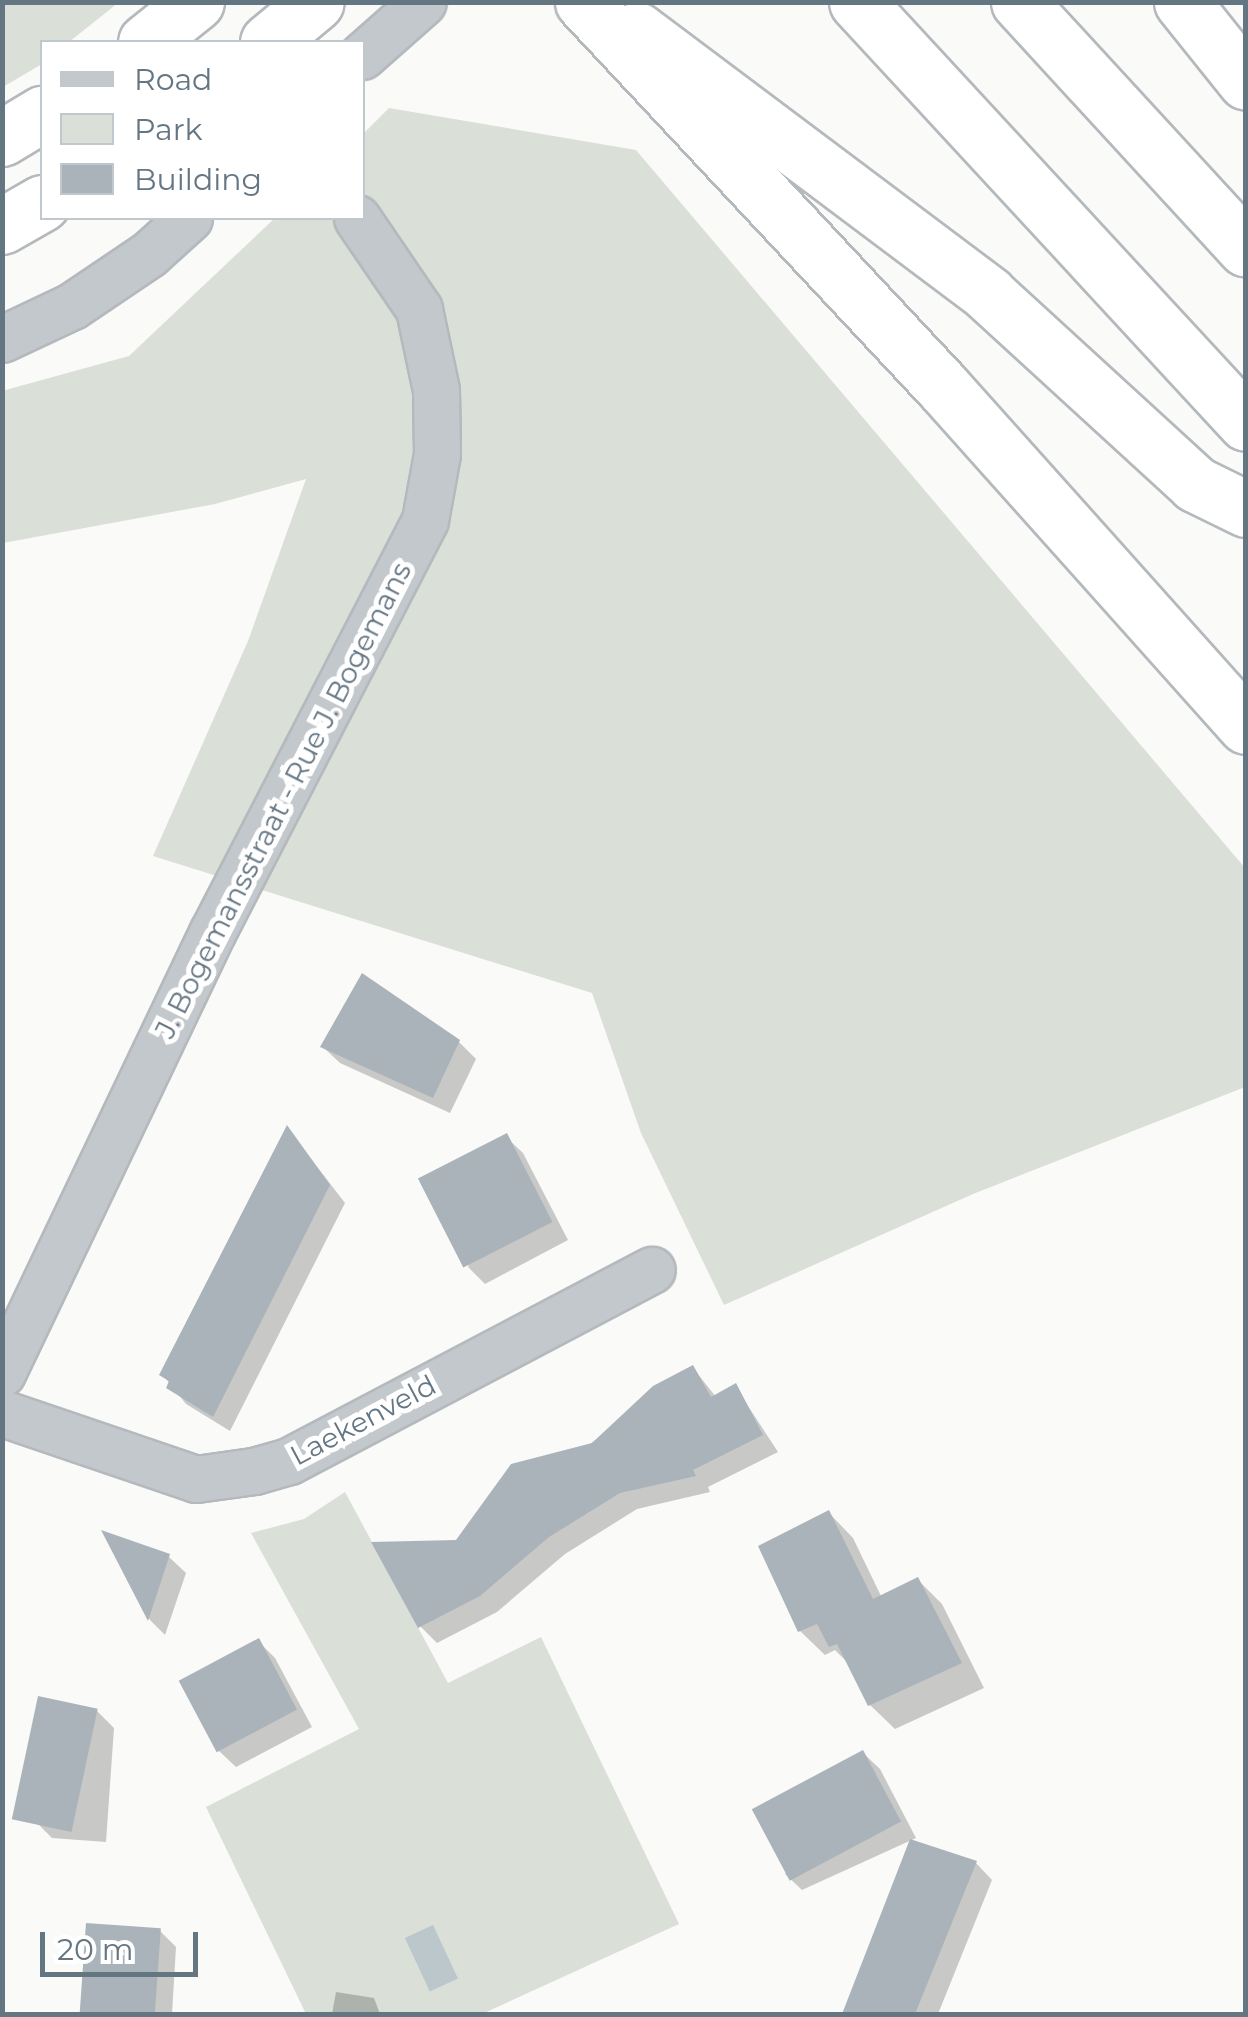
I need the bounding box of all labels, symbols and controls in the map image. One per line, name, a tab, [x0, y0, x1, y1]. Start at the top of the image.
legend	[40, 40, 365, 220]
text: Road	[134, 61, 212, 98]
text: Park	[134, 111, 203, 148]
text: Building	[134, 161, 262, 198]
street label: J. Bogemansstraat - Rue J. Bogemans	[148, 556, 418, 1044]
street label: Laekenveld	[285, 1368, 441, 1472]
scale bar	[45, 1912, 202, 1974]
text: 20 m	[57, 1931, 134, 1968]

